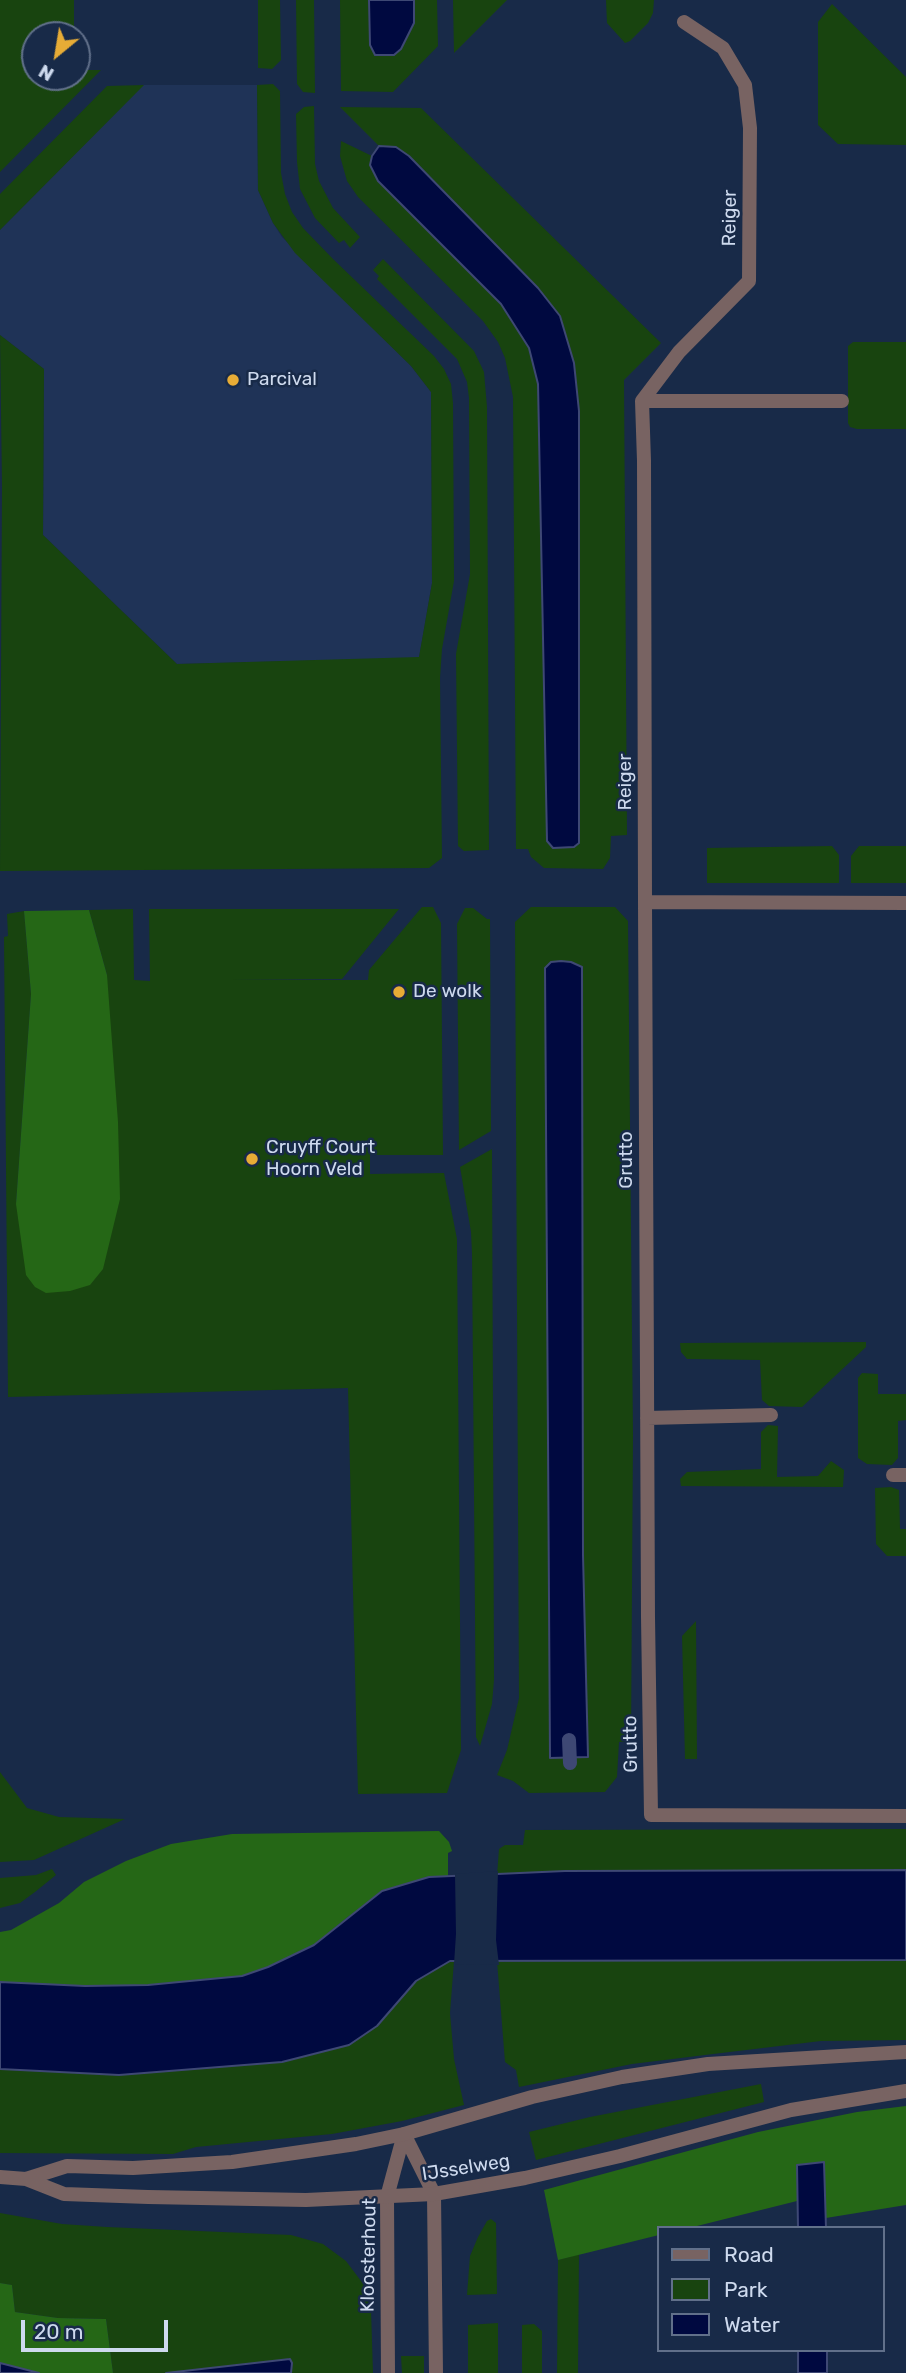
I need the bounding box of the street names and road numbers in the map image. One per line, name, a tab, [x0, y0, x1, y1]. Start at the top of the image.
street label: Reiger	[718, 189, 742, 247]
street label: Reiger	[615, 754, 637, 810]
street label: Grutto	[616, 1131, 638, 1189]
street label: Grutto	[619, 1715, 643, 1773]
street label: IJsselweg	[420, 2150, 512, 2186]
street label: Kloosterhout	[357, 2198, 381, 2312]

